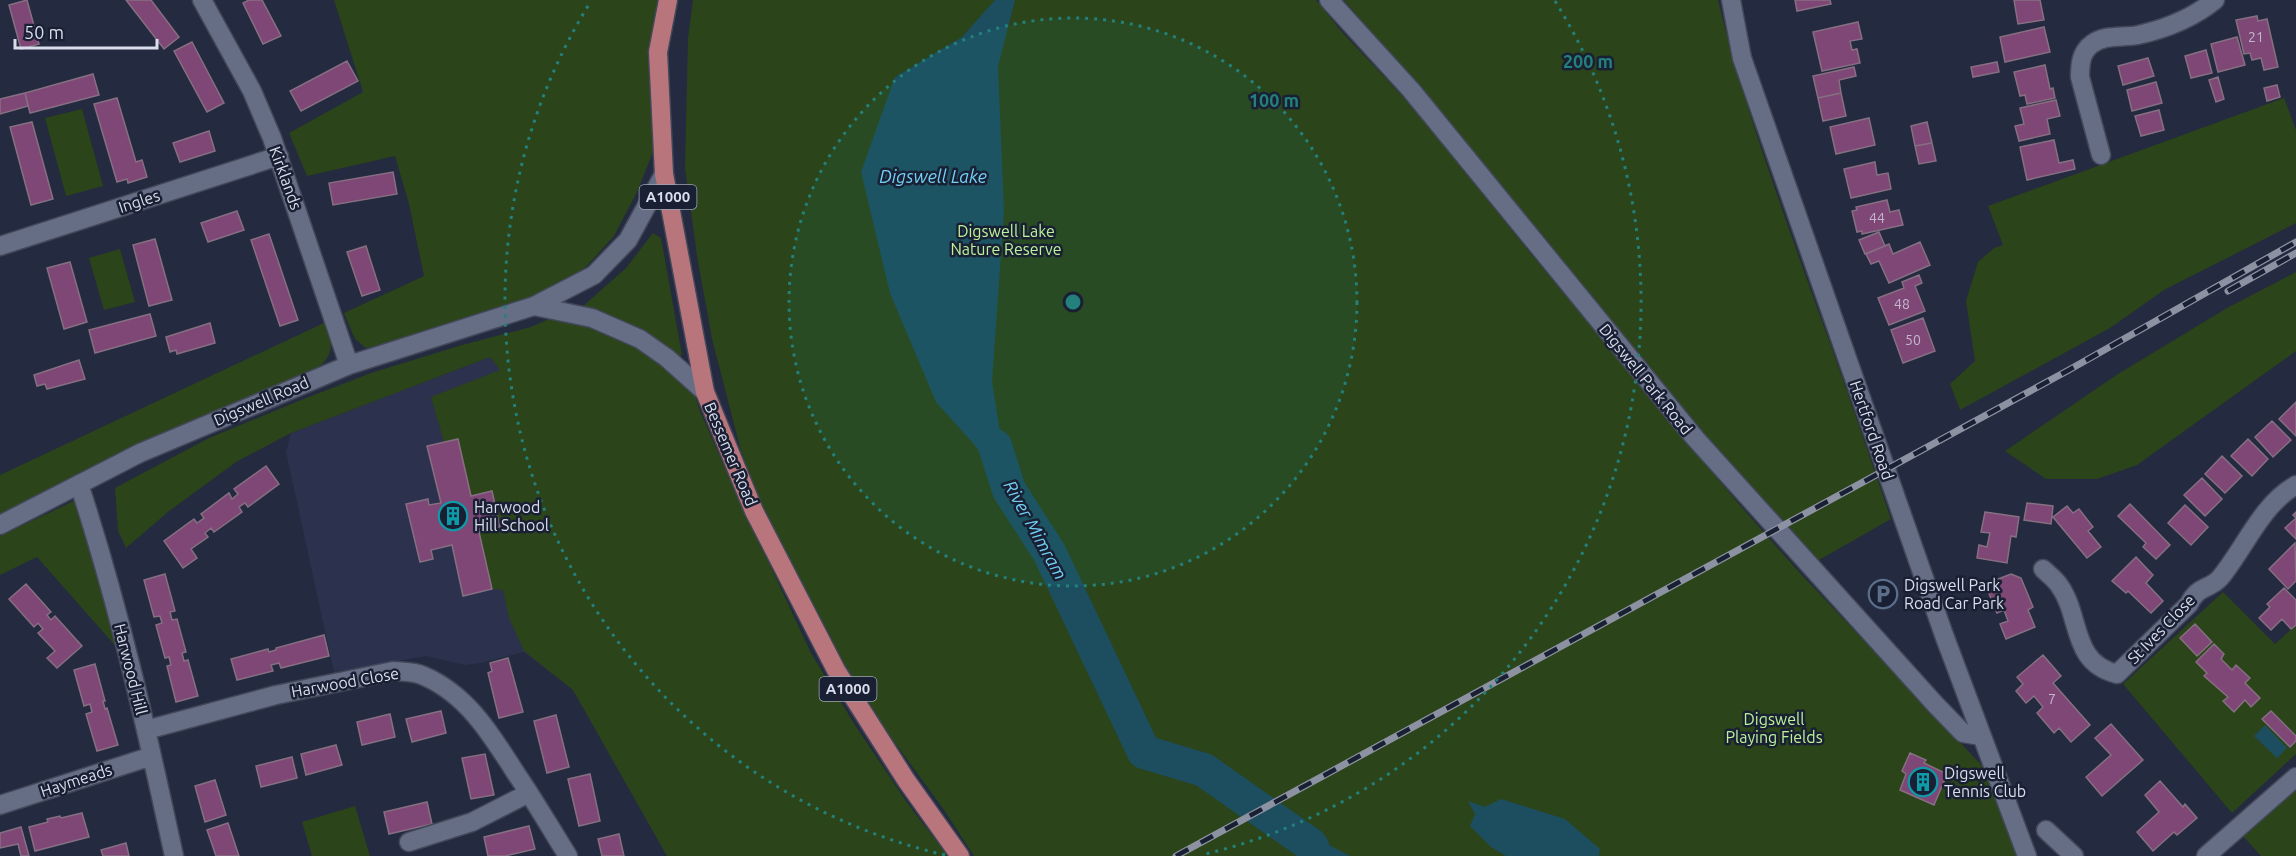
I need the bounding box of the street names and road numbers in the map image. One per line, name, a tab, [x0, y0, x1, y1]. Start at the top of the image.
street label: Kirklands	[266, 144, 306, 212]
road number: A1000	[640, 185, 696, 209]
street label: Ingles	[116, 186, 162, 216]
street label: Digswell Park Road	[1596, 320, 1696, 438]
street label: Digswell Road	[211, 373, 311, 429]
street label: Hertford Road	[1847, 378, 1897, 482]
street label: Bessemer Road	[701, 399, 761, 509]
street label: St Ives Close	[2124, 591, 2198, 667]
street label: Harwood Hill	[111, 622, 151, 716]
street label: Harwood Close	[290, 664, 400, 700]
road number: A1000	[820, 677, 876, 701]
street label: Haymeads	[38, 760, 114, 800]

